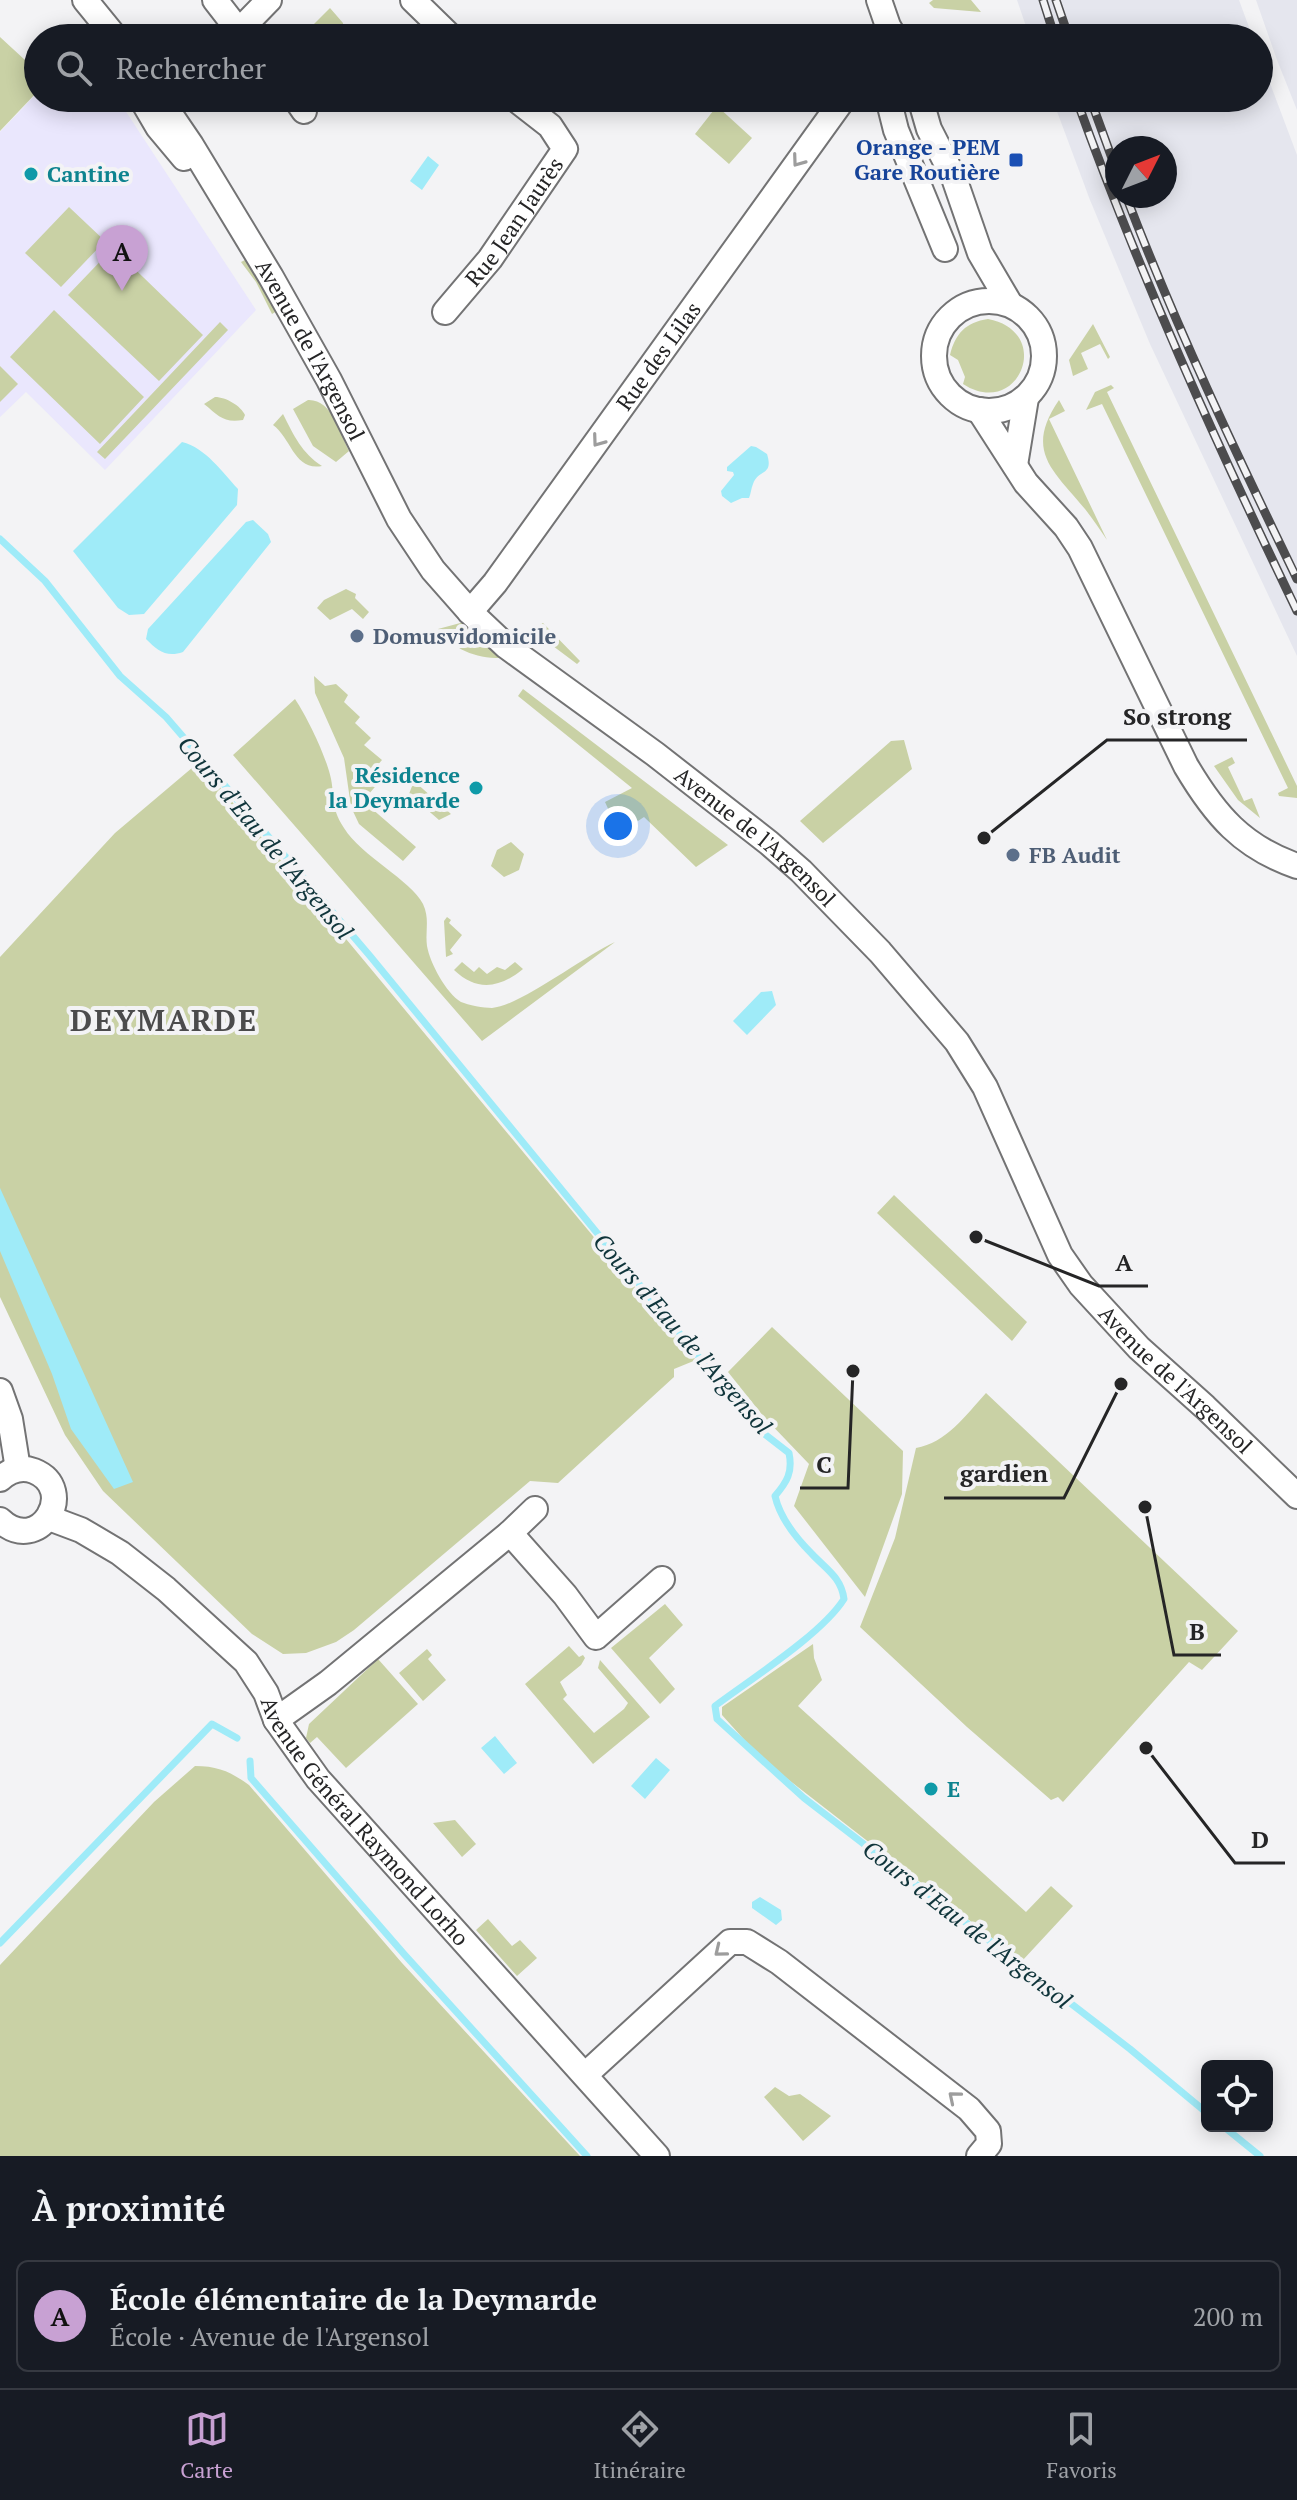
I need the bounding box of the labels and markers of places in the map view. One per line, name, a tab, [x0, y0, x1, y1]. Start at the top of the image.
place label: Orange - PEM Gare Routière	[854, 132, 1001, 186]
marker: Orange - PEM Gare Routière	[1007, 151, 1025, 169]
place label: Cantine	[47, 159, 130, 188]
marker: Cantine	[22, 165, 40, 183]
pin: A	[96, 225, 148, 291]
place label: Domusvidomicile	[373, 621, 557, 650]
marker: Domusvidomicile	[348, 627, 366, 645]
callout: So strong	[1107, 692, 1247, 740]
place label: Résidence la Deymarde	[328, 760, 460, 814]
marker: Résidence la Deymarde	[467, 779, 485, 797]
place label: FB Audit	[1029, 840, 1121, 869]
marker: FB Audit	[1004, 846, 1022, 864]
callout: A	[1099, 1238, 1148, 1286]
callout: C	[800, 1440, 848, 1488]
callout: gardien	[944, 1450, 1064, 1498]
callout: B	[1174, 1607, 1221, 1655]
place label: E	[947, 1774, 960, 1803]
marker: E	[922, 1780, 940, 1798]
callout: D	[1235, 1815, 1285, 1863]

